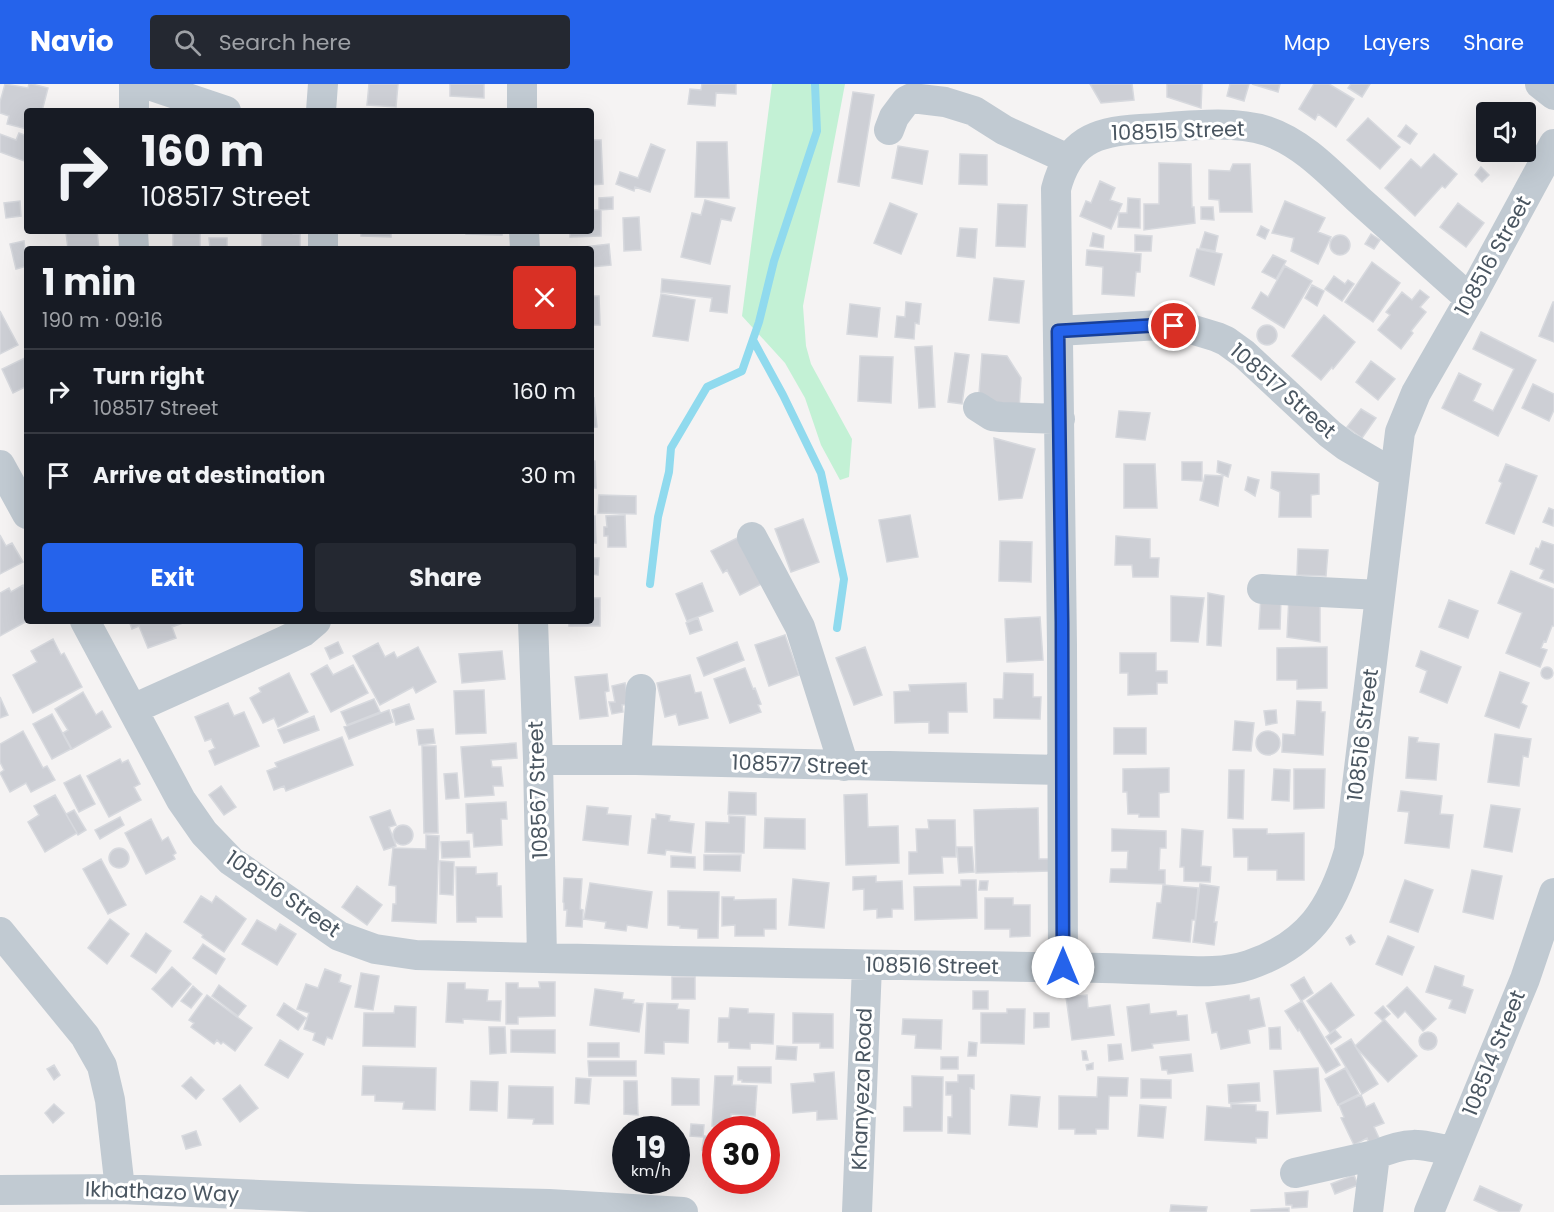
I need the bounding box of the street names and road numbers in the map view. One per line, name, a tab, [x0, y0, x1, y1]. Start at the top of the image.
street label: 108515 Street	[1111, 114, 1245, 147]
street label: 108516 Street	[1448, 190, 1538, 321]
street label: 108517 Street	[1224, 336, 1343, 445]
street label: 108516 Street	[1340, 667, 1385, 803]
street label: 108567 Street	[521, 720, 554, 860]
street label: 108577 Street	[731, 748, 869, 781]
street label: 108516 Street	[220, 843, 346, 944]
street label: 108516 Street	[865, 950, 999, 981]
street label: 108514 Street	[1455, 986, 1532, 1120]
street label: Khanyeza Road	[844, 1007, 879, 1171]
street label: Ikhathazo Way	[85, 1174, 240, 1209]

